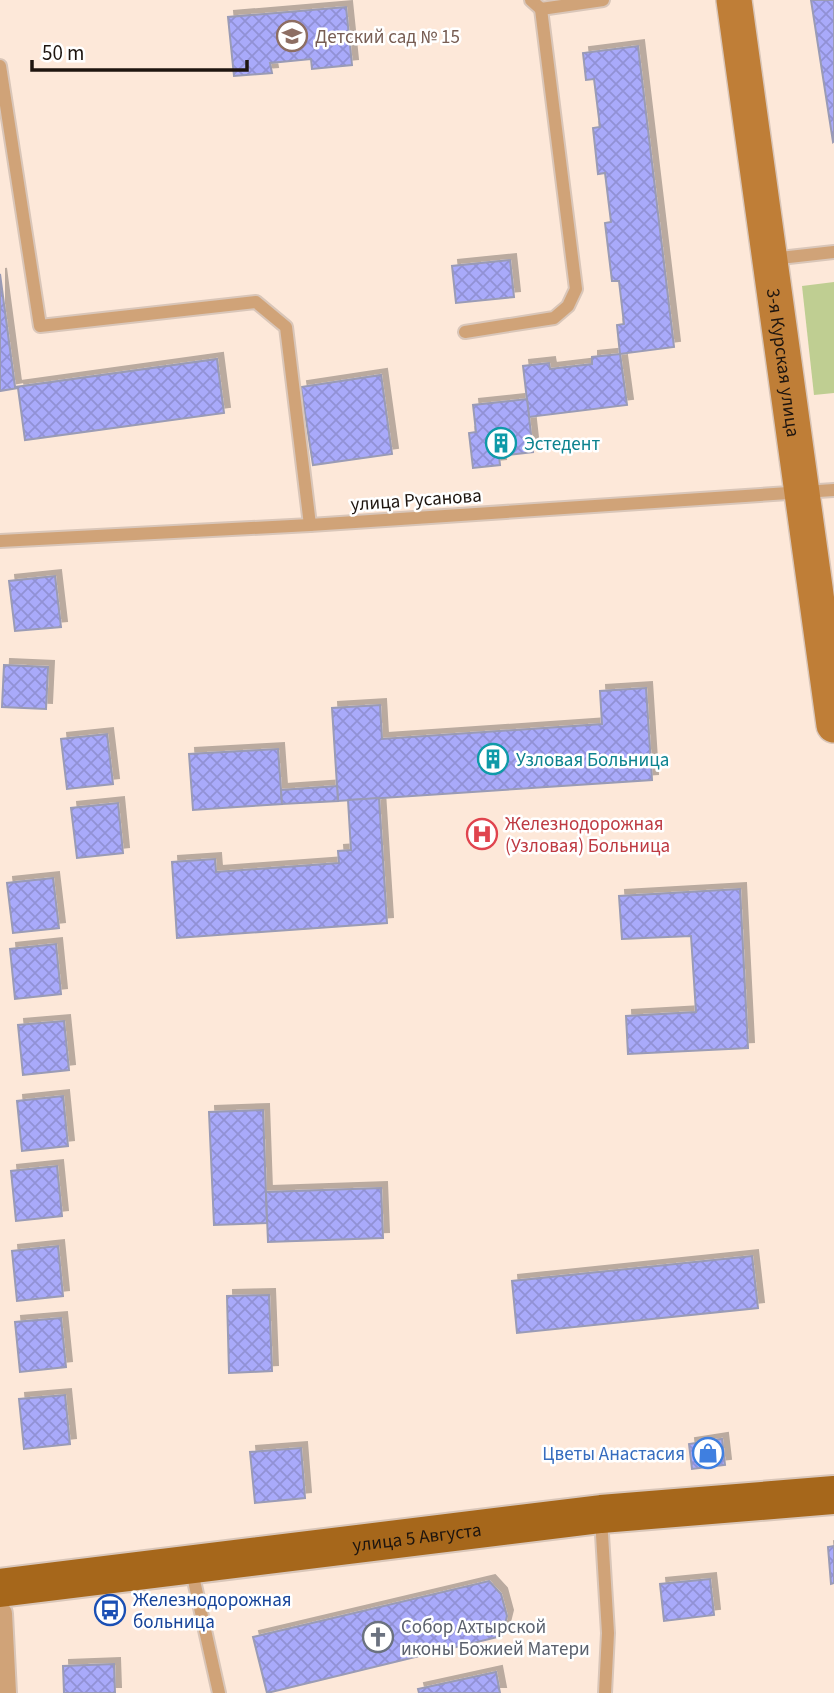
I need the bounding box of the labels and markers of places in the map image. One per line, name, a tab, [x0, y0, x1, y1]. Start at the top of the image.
school or university icon: Детский сад № 15	[275, 19, 309, 53]
place label: Детский сад № 15	[315, 24, 460, 51]
building icon: Эстедент	[484, 426, 518, 460]
place label: Эстедент	[524, 431, 600, 458]
building icon: Узловая Больница	[476, 742, 510, 776]
place label: Узловая Больница	[516, 747, 669, 774]
place label: Железнодорожная (Узловая) Больница	[505, 811, 670, 860]
hospital icon: Железнодорожная (Узловая) Больница	[465, 817, 499, 851]
shop icon: Цветы Анастасия	[691, 1436, 725, 1470]
place label: Цветы Анастасия	[542, 1441, 685, 1468]
place label: Железнодорожная больница	[133, 1587, 292, 1636]
bus stop icon: Железнодорожная больница	[93, 1593, 127, 1627]
place label: Собор Ахтырской иконы Божией Матери	[401, 1614, 590, 1663]
church icon: Собор Ахтырской иконы Божией Матери	[361, 1620, 395, 1654]

